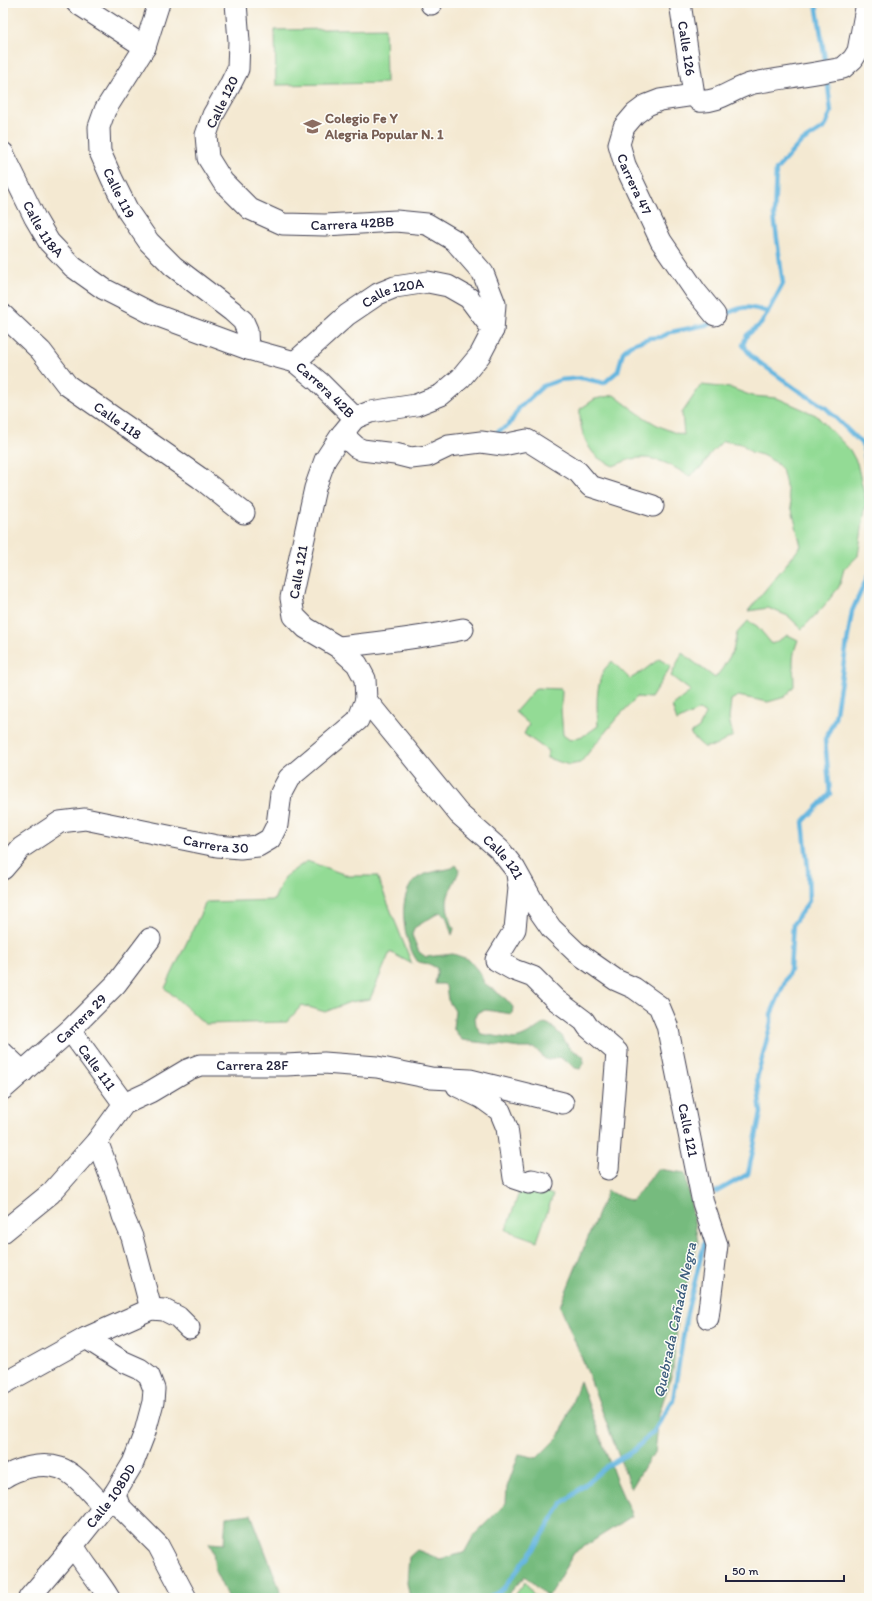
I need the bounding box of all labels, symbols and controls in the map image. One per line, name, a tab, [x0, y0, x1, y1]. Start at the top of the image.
street label: Calle 126	[674, 20, 699, 77]
street label: Calle 120	[202, 73, 242, 131]
place label: Colegio Fe Y Alegria Popular N. 1	[324, 110, 444, 143]
school or university icon: Colegio Fe Y Alegria Popular N. 1	[302, 116, 322, 136]
street label: Carrera 47	[613, 152, 655, 217]
street label: Calle 119	[99, 165, 138, 222]
street label: Calle 118A	[19, 198, 67, 261]
street label: Carrera 42BB	[310, 213, 395, 234]
street label: Calle 120A	[358, 275, 425, 312]
street label: Carrera 42B	[292, 358, 358, 422]
street label: Calle 118	[90, 398, 145, 444]
street label: Calle 121	[285, 543, 312, 600]
street label: Carrera 30	[181, 831, 249, 857]
street label: Calle 121	[479, 831, 527, 883]
street label: Carrera 29	[52, 990, 110, 1048]
street label: Calle 111	[74, 1041, 120, 1095]
street label: Carrera 28F	[216, 1057, 289, 1074]
street label: Calle 121	[674, 1102, 702, 1159]
water label: Quebrada Cañada Negra	[650, 1241, 700, 1399]
street label: Calle 108DD	[82, 1461, 140, 1532]
scale bar	[726, 1557, 844, 1583]
text: 50 m	[732, 1564, 758, 1578]

